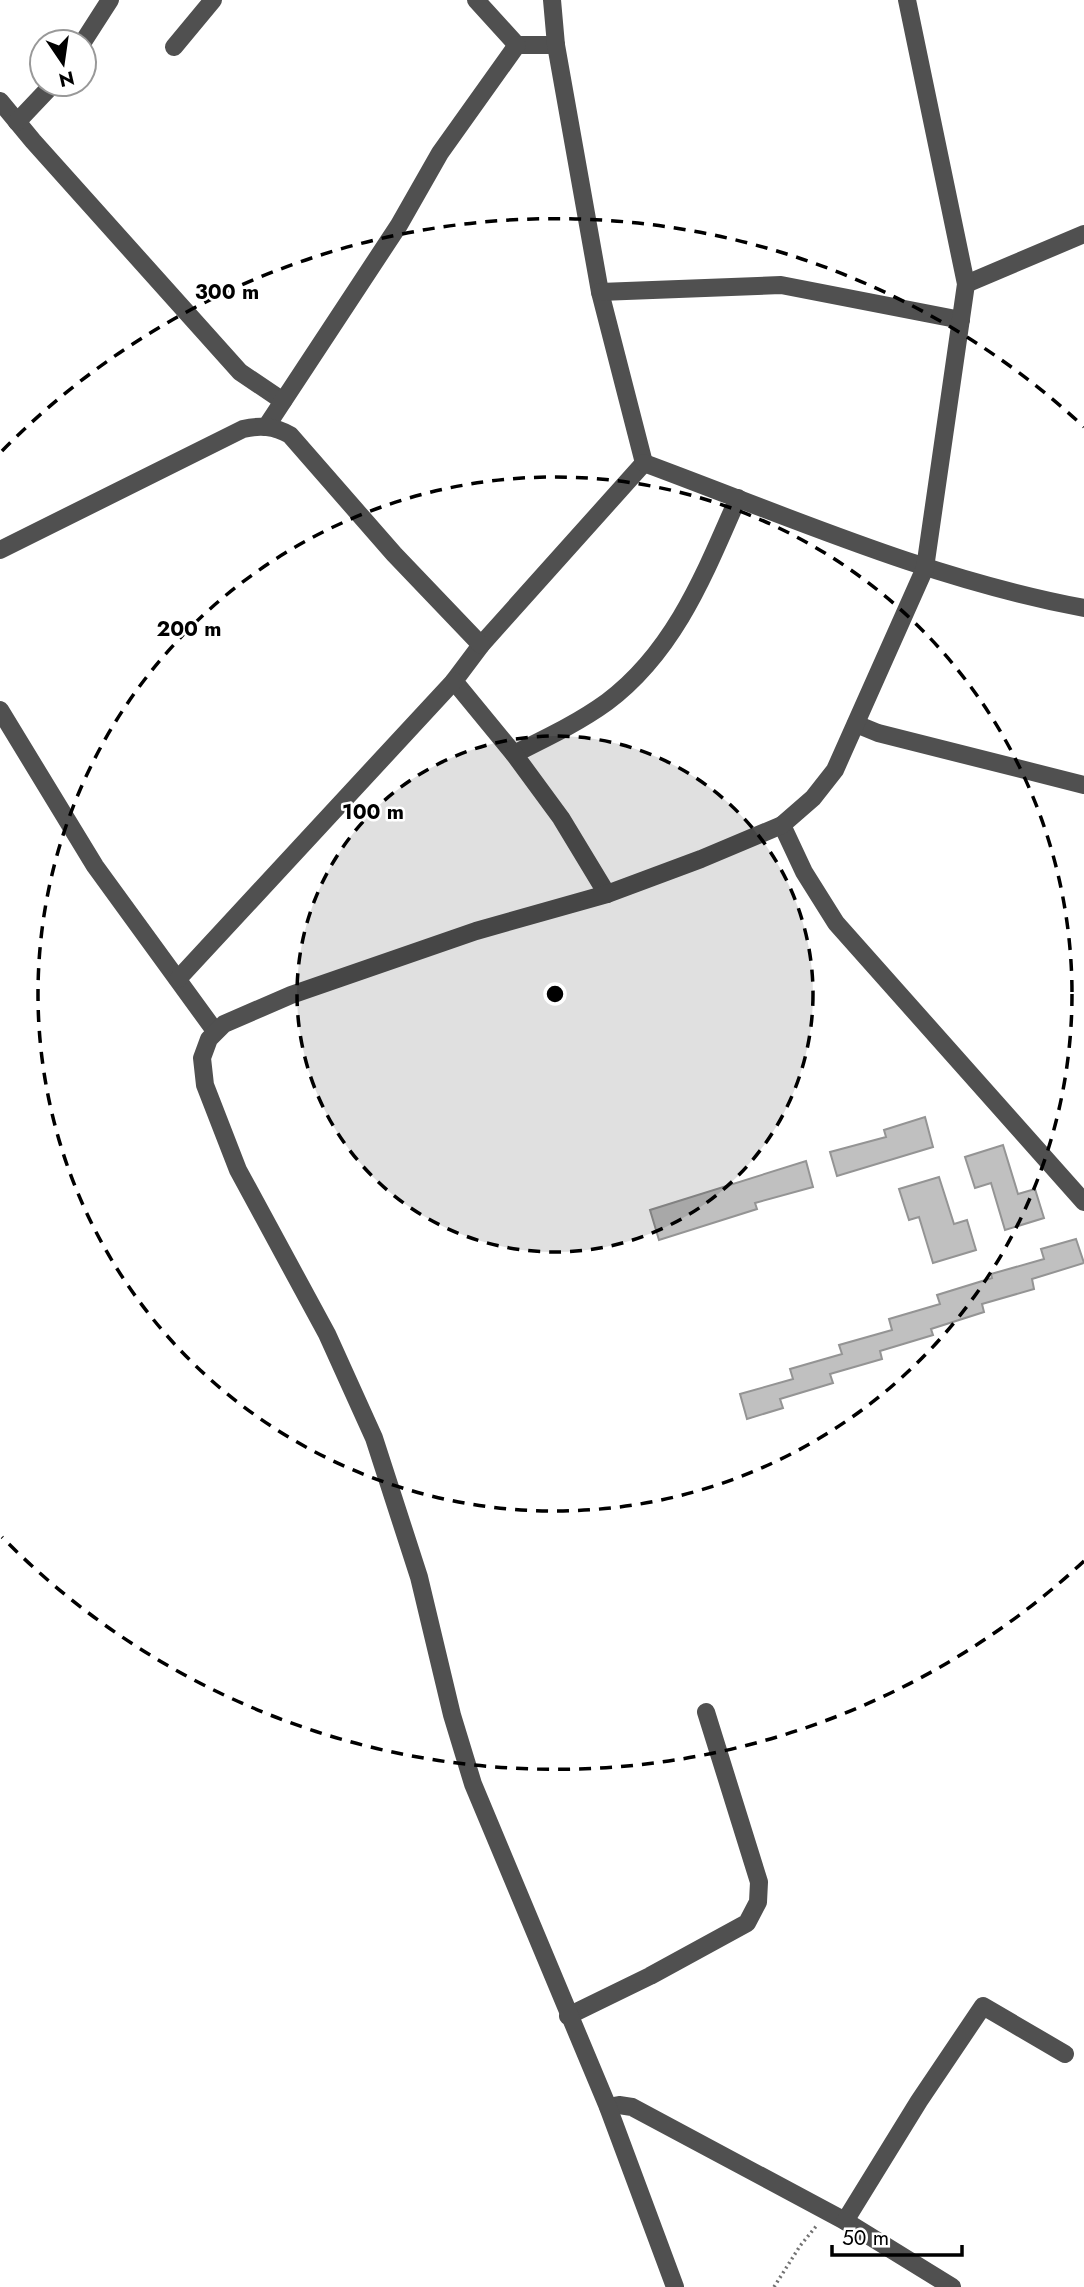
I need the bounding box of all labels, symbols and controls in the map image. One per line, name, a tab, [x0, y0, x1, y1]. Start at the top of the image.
north arrow	[28, 28, 98, 98]
text: N	[56, 64, 77, 94]
text: 300 m	[195, 277, 259, 307]
text: 200 m	[156, 614, 222, 644]
text: 100 m	[342, 797, 404, 827]
centre of rings	[543, 982, 567, 1006]
scale bar	[832, 2214, 962, 2258]
text: 50 m	[842, 2223, 889, 2253]

